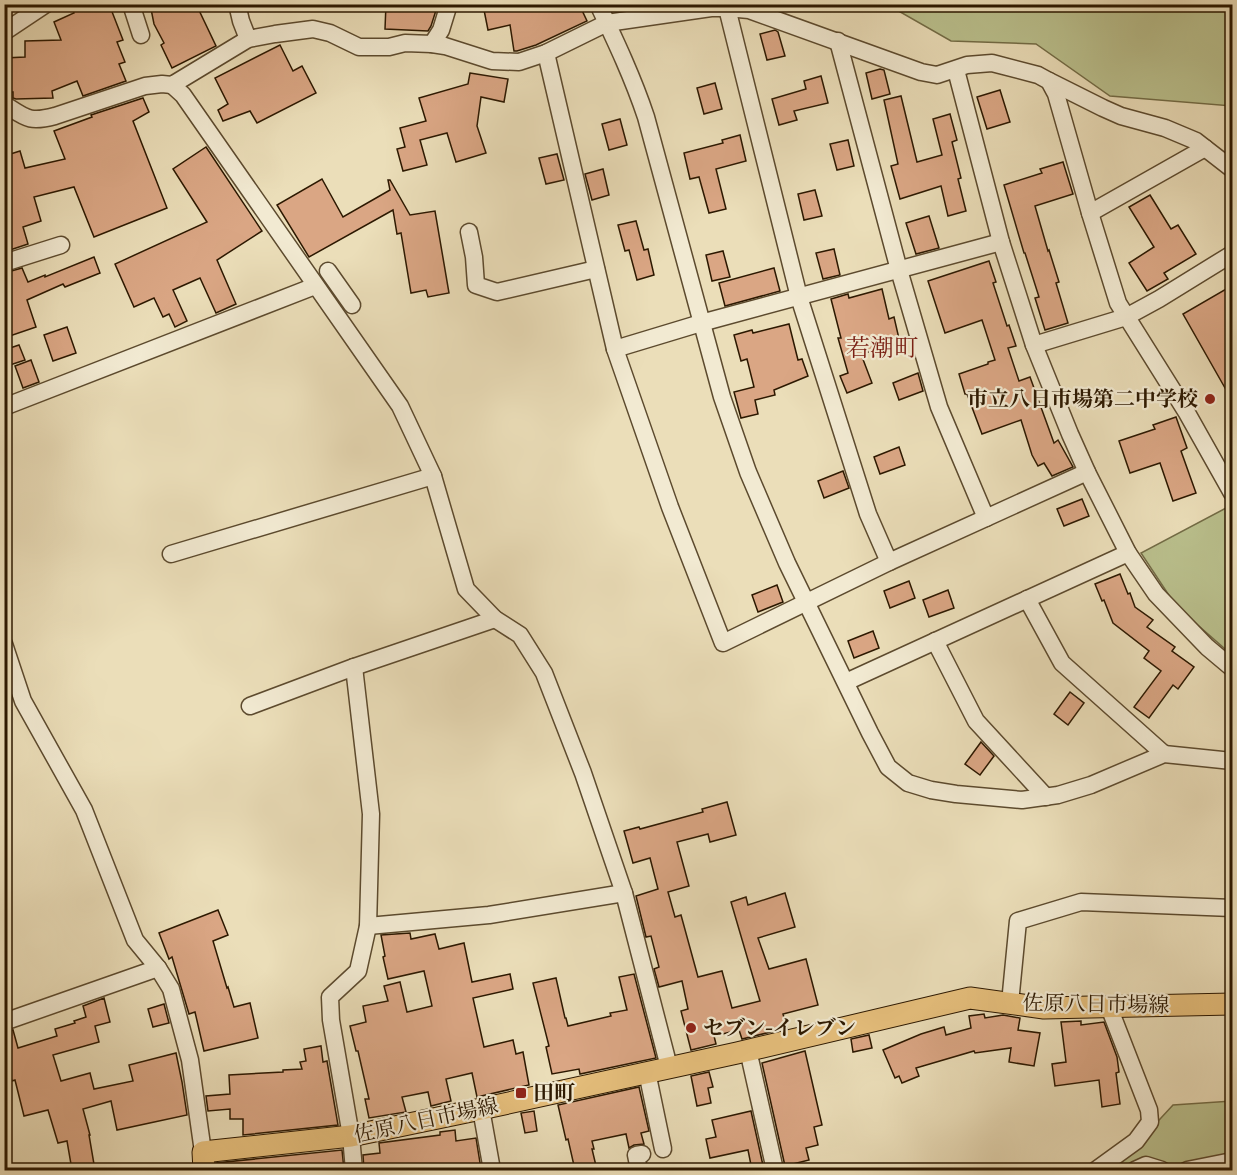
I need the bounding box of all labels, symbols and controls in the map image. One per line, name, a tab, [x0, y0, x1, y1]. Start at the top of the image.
district label: 若潮町	[846, 330, 918, 365]
place label: 市立八日市場第二中学校	[967, 383, 1198, 414]
marker: 市立八日市場第二中学校	[1203, 392, 1217, 406]
street label: 佐原八日市場線	[1022, 987, 1170, 1020]
place label: セブン-イレブン	[703, 1012, 856, 1043]
marker: セブン-イレブン	[684, 1021, 698, 1035]
place label: 田町	[533, 1077, 575, 1108]
marker: 田町	[514, 1086, 528, 1100]
street label: 佐原八日市場線	[351, 1089, 501, 1150]

